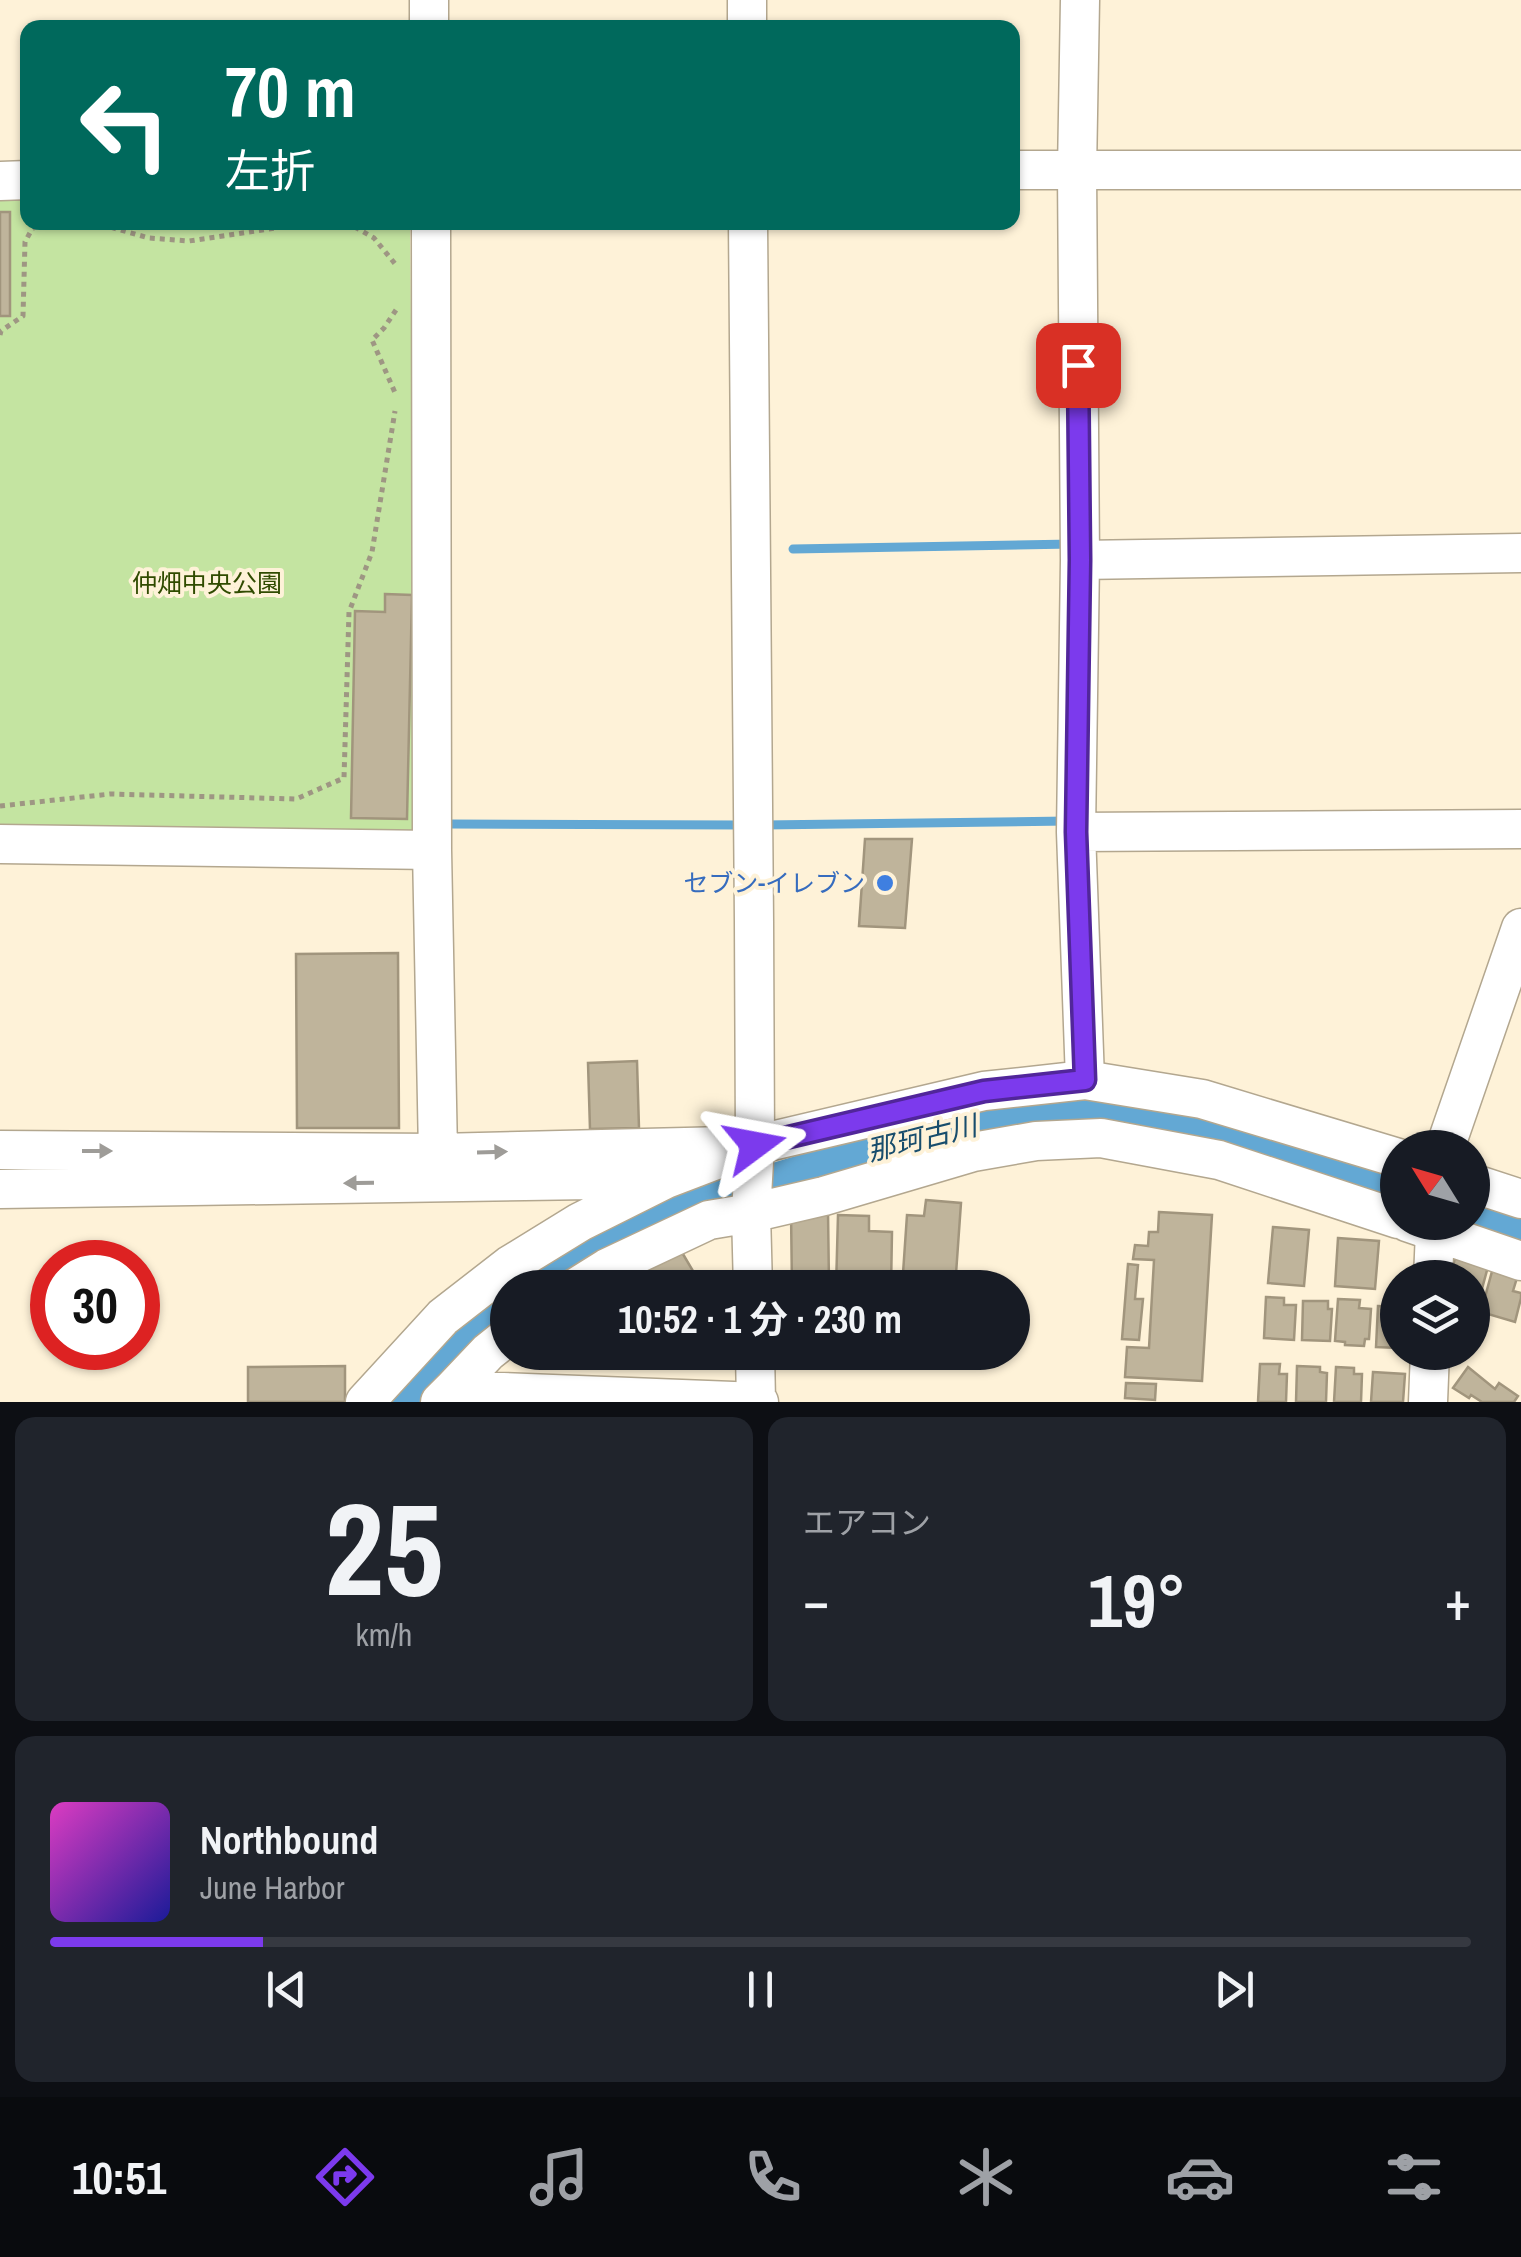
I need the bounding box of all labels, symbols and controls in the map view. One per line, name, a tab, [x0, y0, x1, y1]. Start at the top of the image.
text: 70 m	[225, 45, 356, 139]
icon: left	[60, 60, 190, 190]
text: 左折	[225, 140, 315, 201]
pin	[1036, 323, 1121, 408]
icon: arrive	[1051, 338, 1106, 393]
park label: 仲畑中央公園	[132, 566, 282, 600]
place label: セブン-イレブン	[683, 866, 865, 900]
marker: セブン-イレブン	[874, 872, 896, 894]
position arrow	[703, 1093, 807, 1197]
water label: 那珂古川	[863, 1105, 984, 1170]
north arrow	[1380, 1130, 1490, 1240]
map controls	[1380, 1130, 1490, 1370]
one-way arrow	[82, 1143, 114, 1159]
one-way arrow	[477, 1144, 509, 1160]
one-way arrow	[342, 1175, 374, 1191]
speed limit sign: 30	[30, 1240, 160, 1370]
button: layers	[1380, 1260, 1490, 1370]
text: 10:52 · 1 分 · 230 m	[618, 1294, 902, 1345]
text: 25	[325, 1460, 443, 1636]
text: エアコン	[803, 1501, 931, 1544]
text: 19°	[1088, 1549, 1186, 1650]
text: −	[803, 1563, 829, 1637]
text: +	[1445, 1563, 1471, 1637]
text: km/h	[356, 1613, 412, 1656]
text: Northbound	[200, 1815, 378, 1866]
text: June Harbor	[200, 1866, 344, 1909]
icon: previous	[259, 1962, 314, 2017]
icon: pause	[733, 1962, 788, 2017]
icon: next	[1207, 1962, 1262, 2017]
icon: directions	[310, 2142, 380, 2212]
icon: music	[524, 2142, 594, 2212]
icon: phone	[738, 2142, 808, 2212]
icon: climate	[951, 2142, 1021, 2212]
icon: car	[1165, 2142, 1235, 2212]
icon: filters	[1379, 2142, 1449, 2212]
text: 10:51	[72, 2147, 166, 2208]

